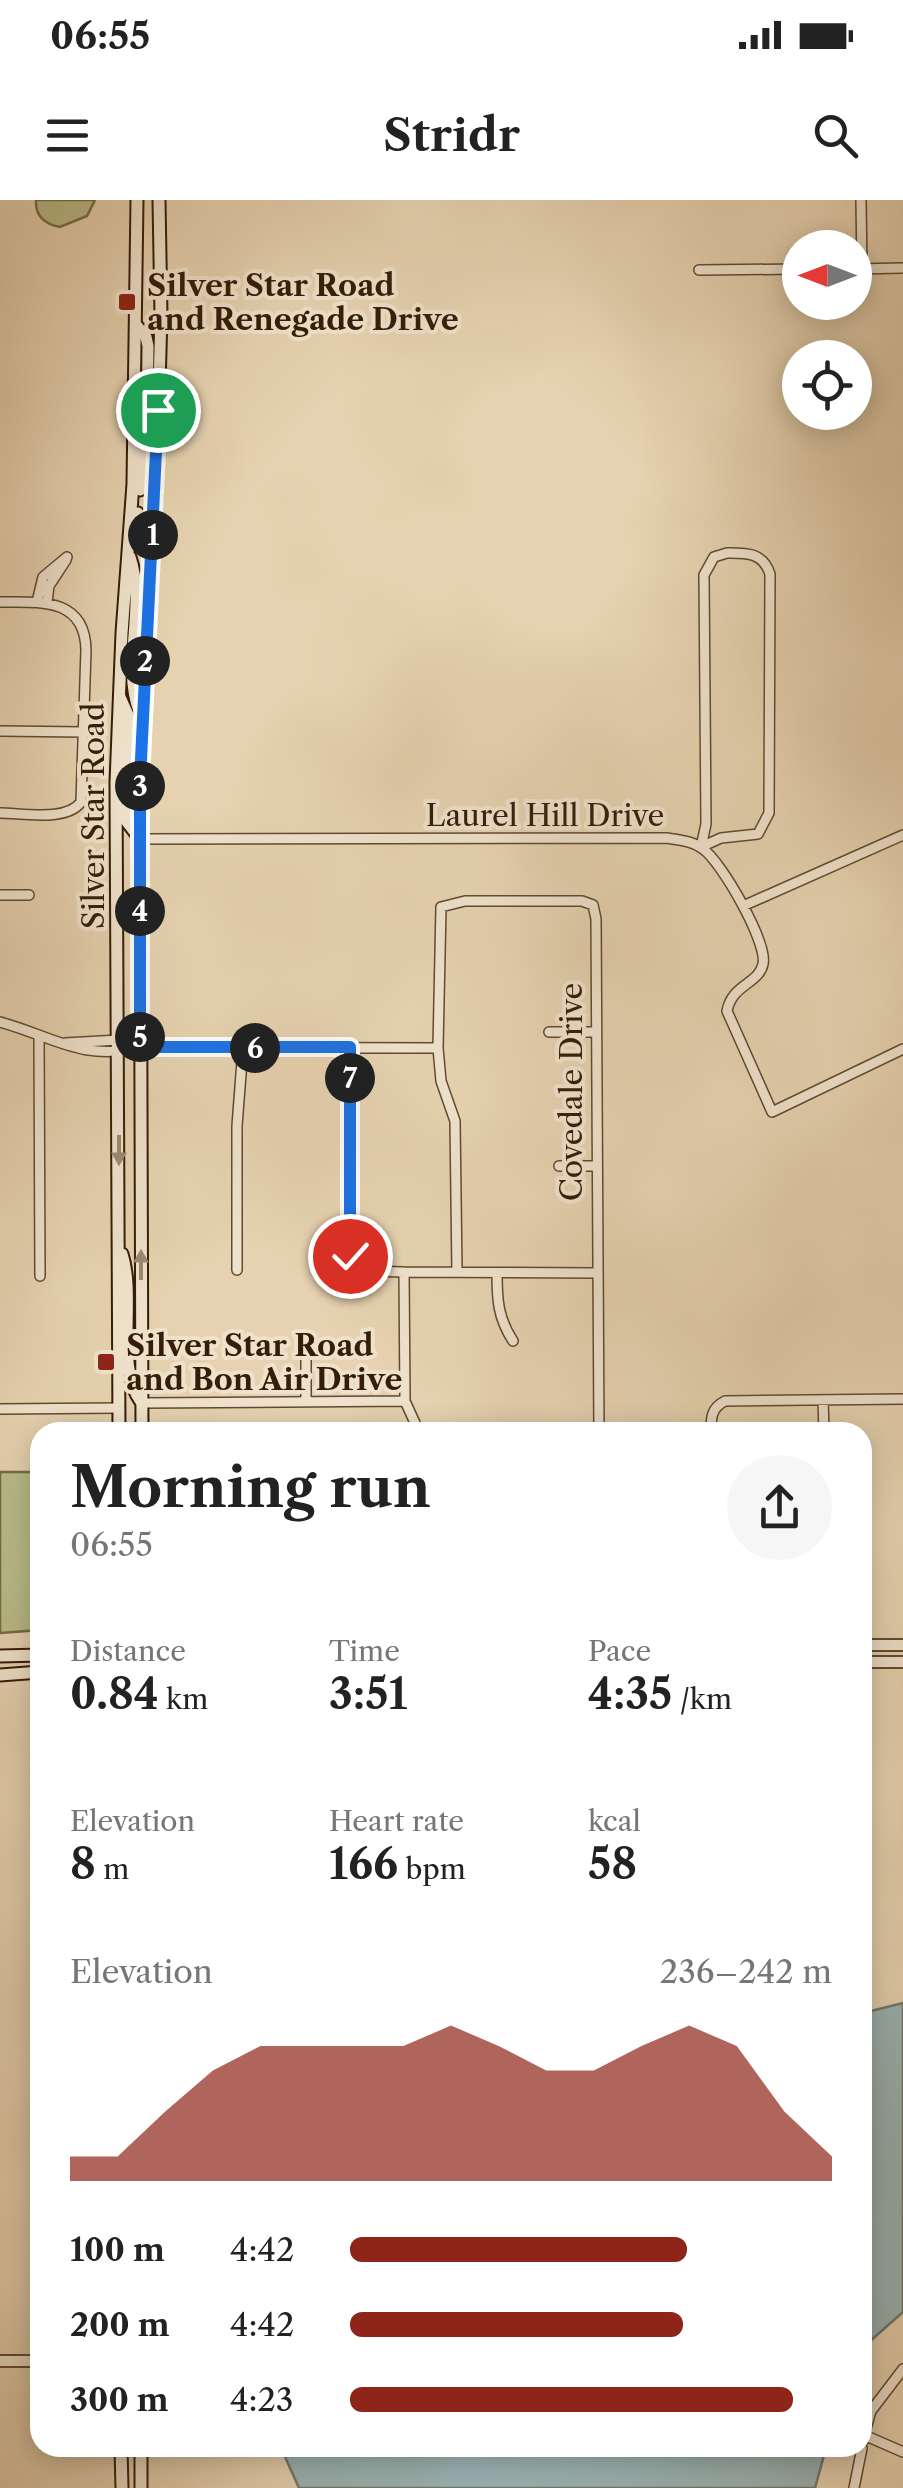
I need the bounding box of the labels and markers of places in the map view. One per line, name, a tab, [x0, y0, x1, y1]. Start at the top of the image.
place label: Silver Star Road and Renegade Drive	[147, 267, 459, 338]
marker: Silver Star Road and Renegade Drive	[116, 291, 138, 313]
pin	[116, 368, 201, 453]
pin: 1	[128, 510, 178, 560]
pin: 2	[120, 636, 170, 686]
pin: 3	[115, 761, 165, 811]
pin: 4	[115, 886, 165, 936]
pin: 5	[115, 1012, 165, 1062]
pin: 6	[230, 1023, 280, 1073]
pin: 7	[325, 1053, 375, 1103]
pin	[308, 1214, 393, 1299]
place label: Silver Star Road and Bon Air Drive	[126, 1327, 402, 1398]
marker: Silver Star Road and Bon Air Drive	[95, 1351, 117, 1373]

